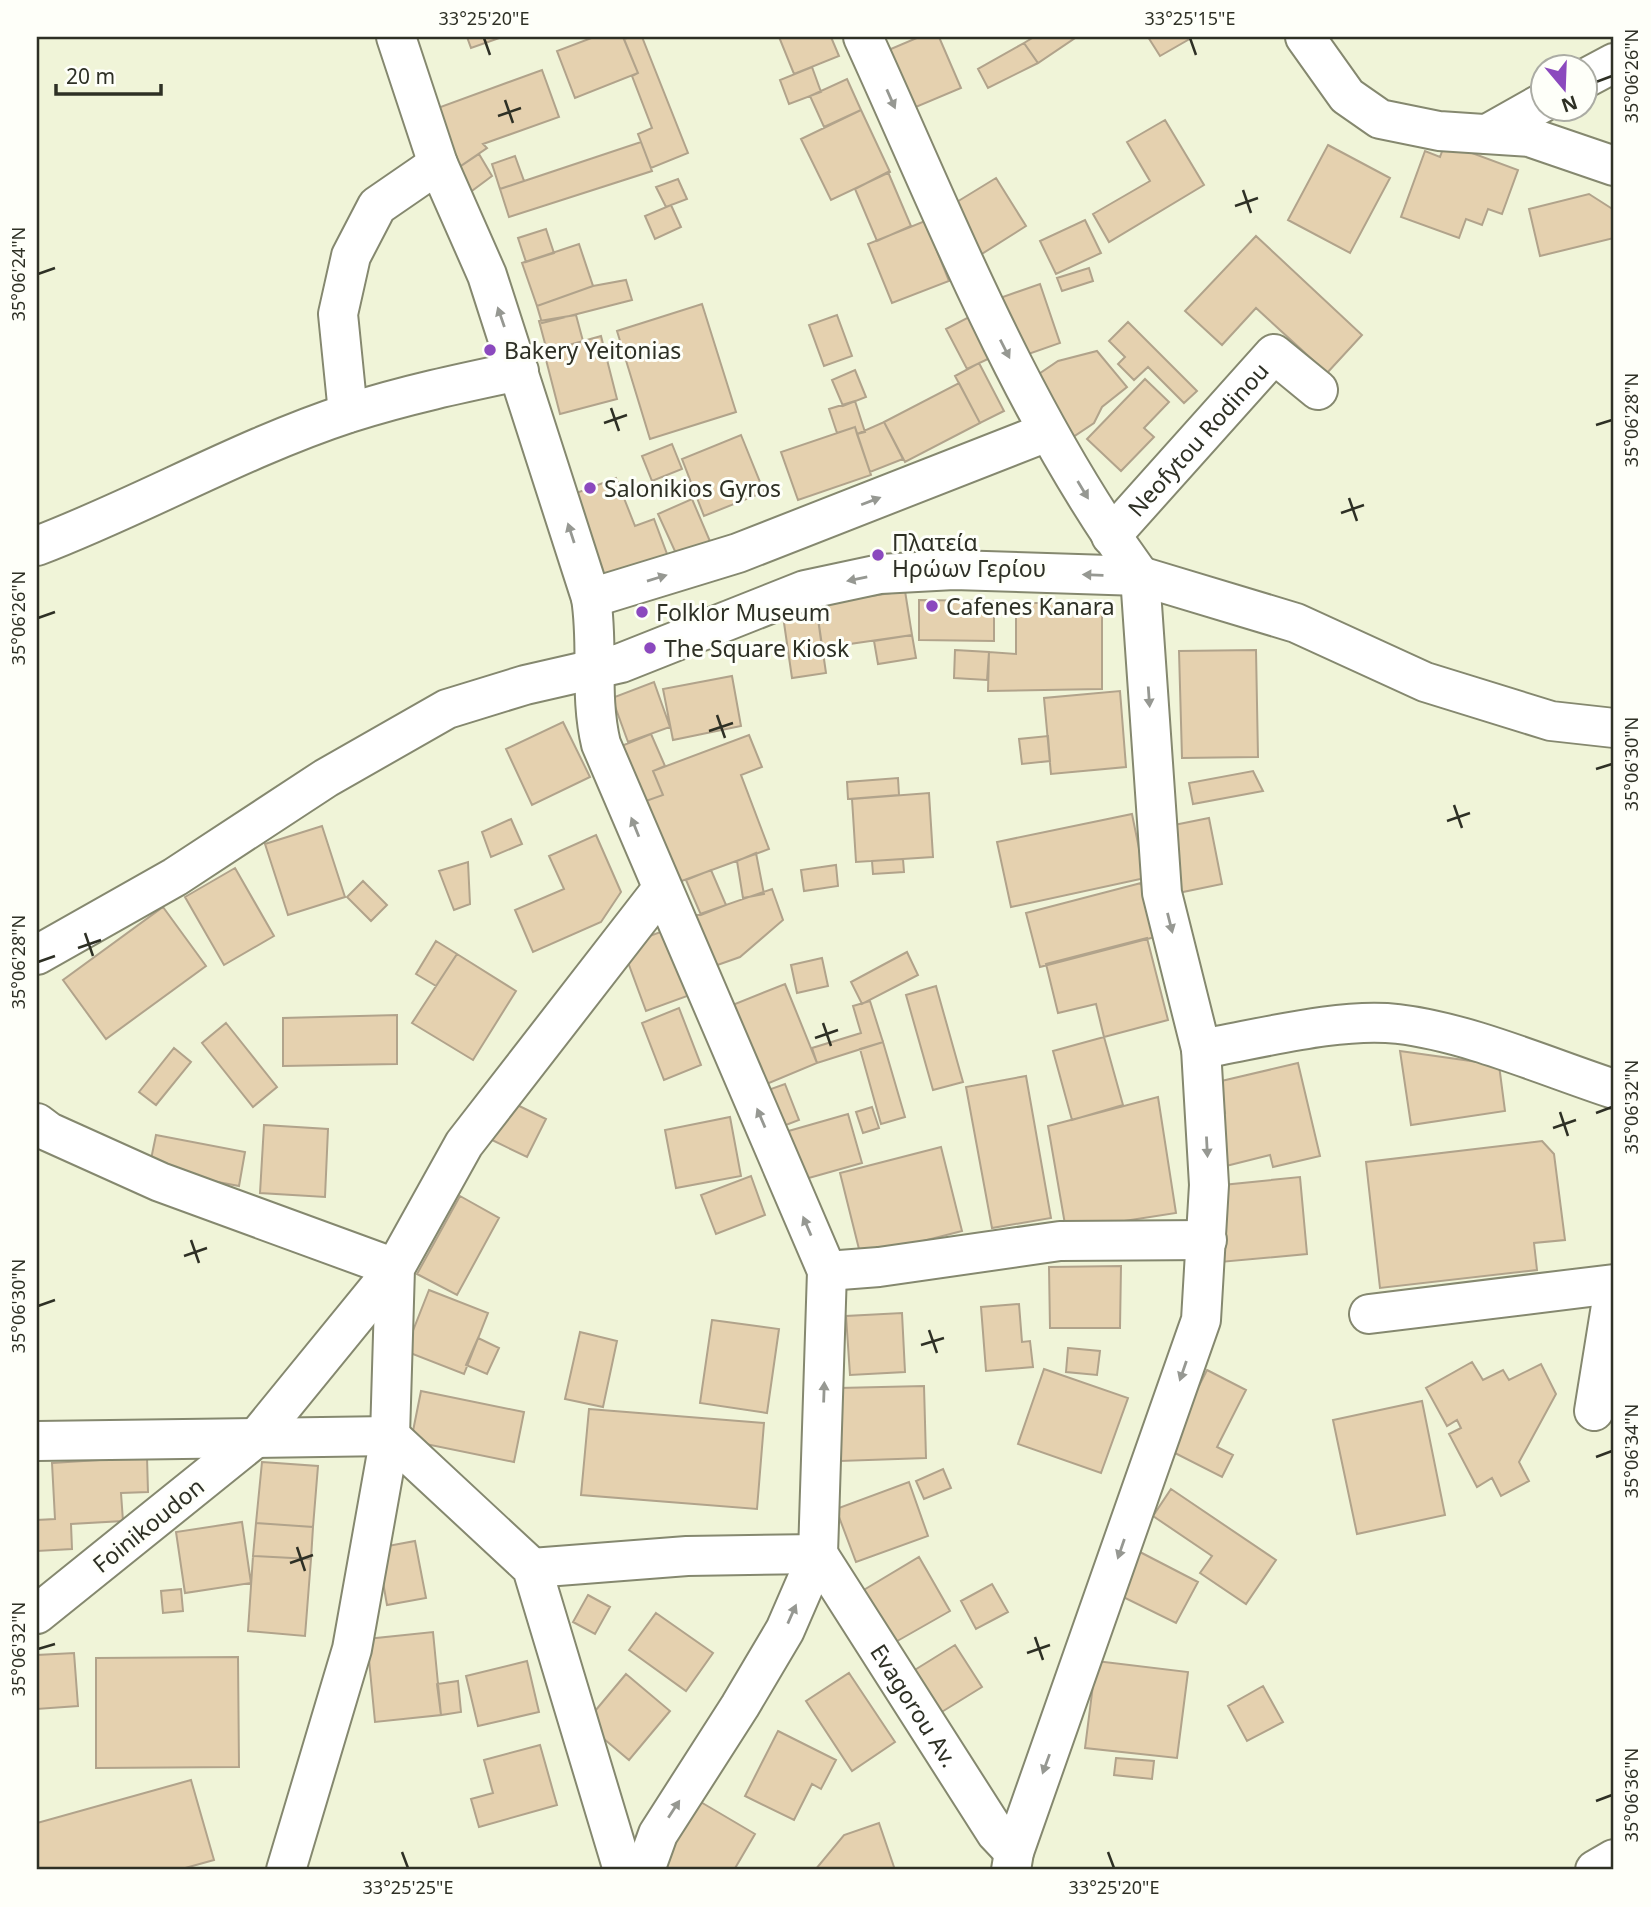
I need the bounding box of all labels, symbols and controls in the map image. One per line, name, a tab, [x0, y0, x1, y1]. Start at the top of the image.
text: 33°25'20"E	[439, 6, 529, 30]
text: 33°25'15"E	[1145, 6, 1235, 30]
text: 35°06'26"N	[1619, 29, 1643, 123]
scale bar	[56, 52, 161, 96]
north arrow	[1528, 52, 1598, 122]
text: 20 m	[66, 62, 115, 90]
one-way arrow	[885, 89, 897, 109]
text: N	[1558, 89, 1581, 119]
text: 35°06'24"N	[6, 227, 30, 321]
one-way arrow	[495, 306, 506, 327]
place label: Bakery Yeitonias	[504, 334, 681, 366]
one-way arrow	[999, 339, 1010, 359]
marker: Bakery Yeitonias	[482, 342, 498, 358]
street label: Neofytou Rodinou	[1120, 355, 1275, 523]
text: 35°06'28"N	[1619, 373, 1643, 467]
place label: Salonikios Gyros	[604, 472, 781, 504]
marker: Salonikios Gyros	[582, 480, 598, 496]
one-way arrow	[1076, 481, 1089, 500]
one-way arrow	[860, 496, 881, 507]
one-way arrow	[565, 522, 575, 543]
place label: Πλατεία Ηρώων Γερίου	[892, 526, 1046, 584]
marker: Πλατεία Ηρώων Γερίου	[870, 547, 886, 563]
one-way arrow	[1082, 569, 1104, 580]
text: 35°06'26"N	[6, 571, 30, 665]
one-way arrow	[646, 573, 667, 583]
one-way arrow	[846, 573, 868, 584]
place label: Cafenes Kanara	[946, 590, 1115, 622]
place label: Folklor Museum	[656, 596, 830, 628]
marker: Cafenes Kanara	[924, 598, 940, 614]
marker: Folklor Museum	[634, 604, 650, 620]
place label: The Square Kiosk	[664, 632, 850, 664]
marker: The Square Kiosk	[642, 640, 658, 656]
one-way arrow	[1144, 686, 1155, 708]
text: 35°06'30"N	[1619, 717, 1643, 811]
one-way arrow	[629, 816, 640, 837]
one-way arrow	[1165, 912, 1176, 934]
text: 35°06'28"N	[6, 915, 30, 1009]
text: 35°06'32"N	[1619, 1060, 1643, 1154]
one-way arrow	[755, 1107, 766, 1128]
one-way arrow	[1201, 1136, 1212, 1158]
one-way arrow	[801, 1215, 812, 1236]
text: 35°06'30"N	[6, 1259, 30, 1353]
one-way arrow	[1177, 1360, 1188, 1381]
one-way arrow	[818, 1381, 829, 1403]
text: 35°06'34"N	[1619, 1404, 1643, 1498]
street label: Foinikoudon	[86, 1470, 210, 1580]
one-way arrow	[1115, 1538, 1126, 1559]
text: 35°06'32"N	[6, 1602, 30, 1696]
one-way arrow	[786, 1603, 797, 1624]
street label: Evagorou Av.	[863, 1638, 966, 1773]
text: 35°06'36"N	[1619, 1748, 1643, 1842]
one-way arrow	[1041, 1753, 1052, 1774]
one-way arrow	[668, 1799, 681, 1819]
text: 33°25'25"E	[363, 1875, 453, 1899]
text: 33°25'20"E	[1069, 1875, 1159, 1899]

